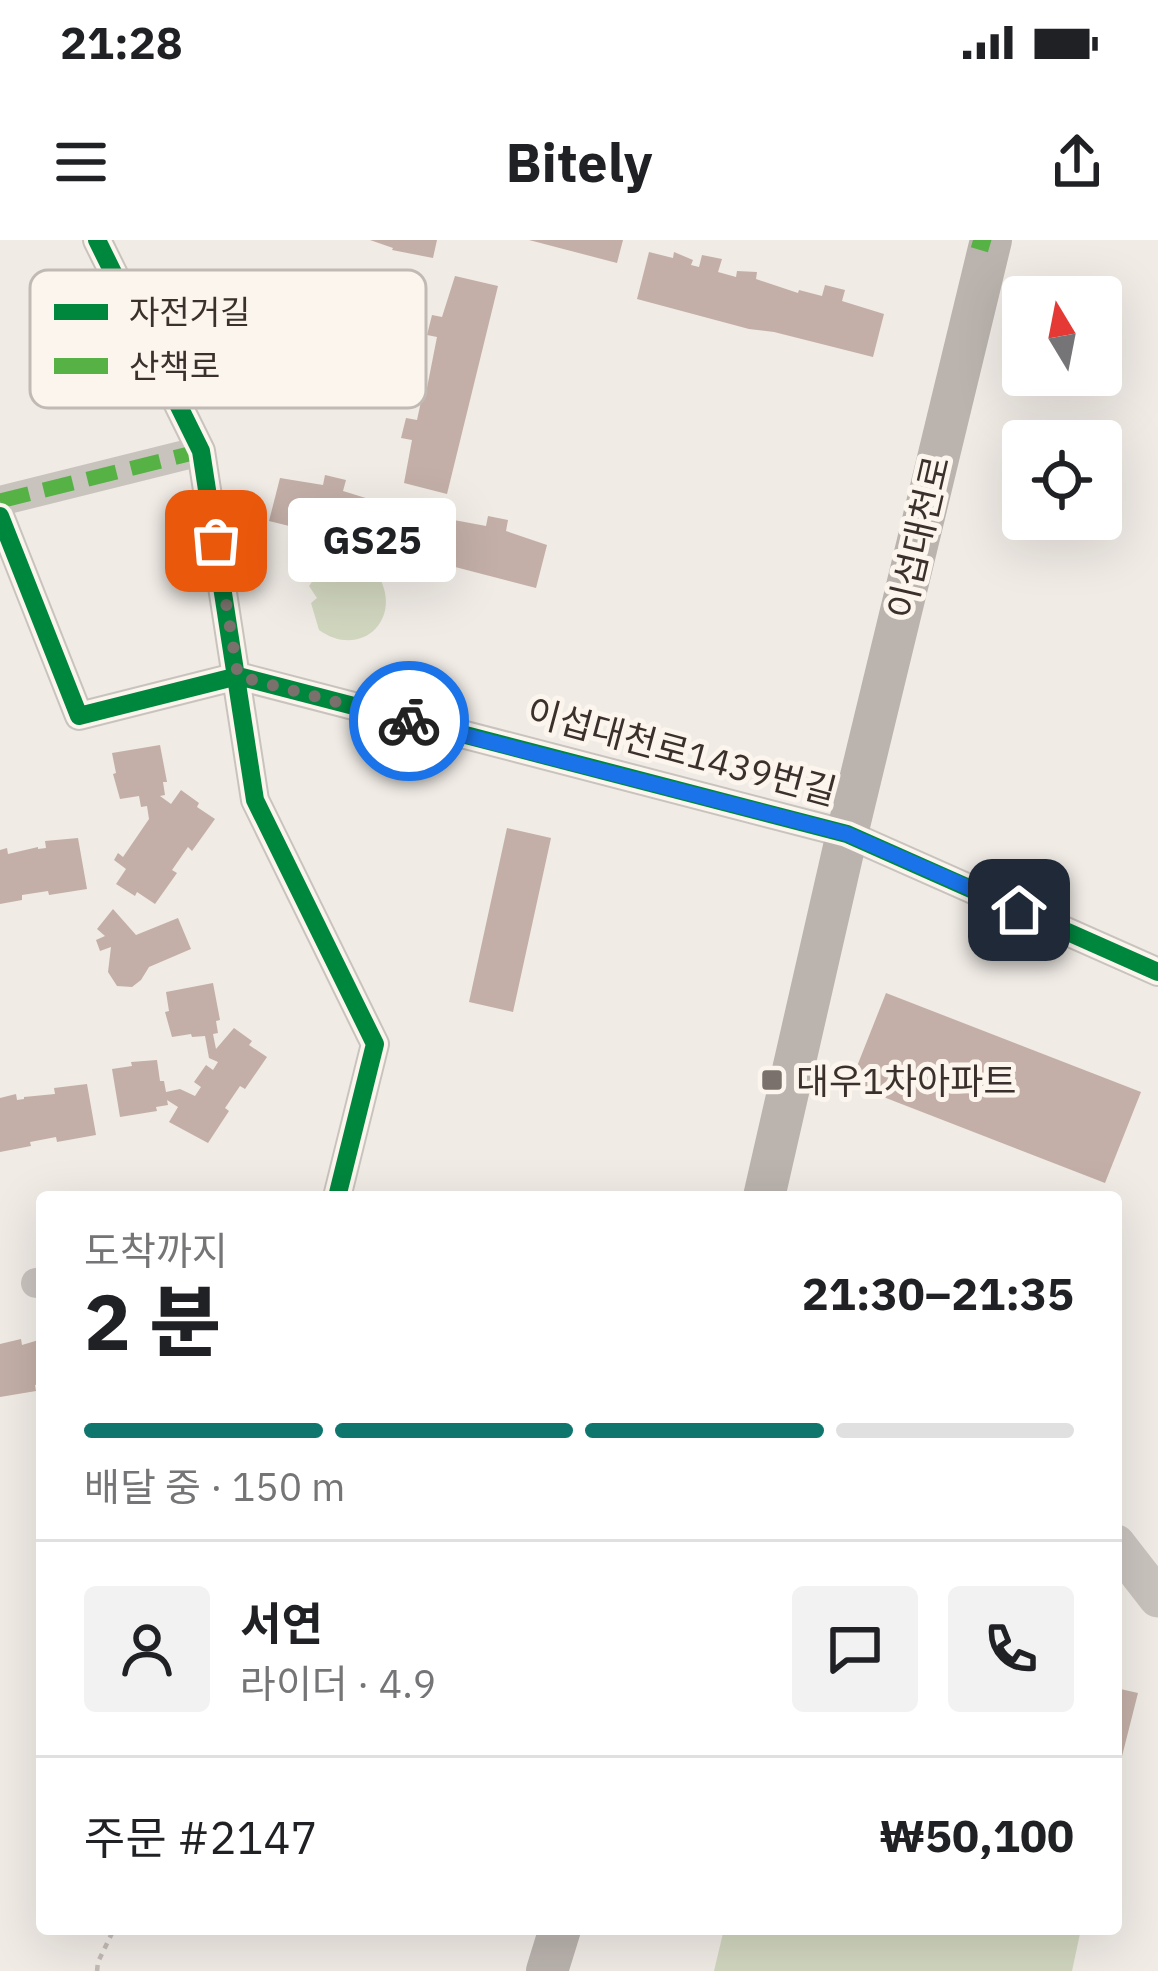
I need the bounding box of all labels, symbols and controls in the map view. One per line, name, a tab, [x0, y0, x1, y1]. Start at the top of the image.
text: 21:28	[60, 13, 183, 71]
text: Bitely	[505, 127, 653, 197]
icon: menu	[48, 129, 114, 195]
icon: share	[1044, 129, 1110, 195]
legend	[30, 270, 426, 408]
north arrow	[1002, 276, 1122, 396]
map controls	[1002, 276, 1122, 540]
text: 자전거길	[129, 290, 250, 333]
text: 산책로	[129, 344, 220, 387]
button: locate	[1002, 420, 1122, 540]
street label: 이섭대천로	[876, 451, 960, 623]
pin	[165, 490, 267, 592]
callout: GS25	[288, 499, 456, 583]
icon: bag	[183, 508, 249, 574]
text: GS25	[322, 514, 422, 565]
courier	[349, 661, 469, 781]
street label: 이섭대천로1439번길	[522, 687, 842, 815]
icon: bike	[376, 688, 442, 754]
pin	[968, 859, 1070, 961]
icon: home	[986, 877, 1052, 943]
place label: 대우1차아파트	[796, 1057, 1016, 1104]
marker: 대우1차아파트	[759, 1067, 785, 1093]
text: 도착까지	[84, 1225, 228, 1276]
text: 21:30–21:35	[802, 1264, 1074, 1322]
text: 2 분	[84, 1270, 221, 1371]
text: 배달 중 · 150 m	[84, 1461, 345, 1512]
button: person	[84, 1586, 210, 1712]
button: chat	[792, 1586, 918, 1712]
button: phone	[948, 1586, 1074, 1712]
text: 서연	[240, 1594, 323, 1652]
text: 라이더 · 4.9	[240, 1658, 436, 1709]
text: ₩50,100	[879, 1806, 1074, 1864]
text: 주문 #2147	[84, 1808, 318, 1866]

